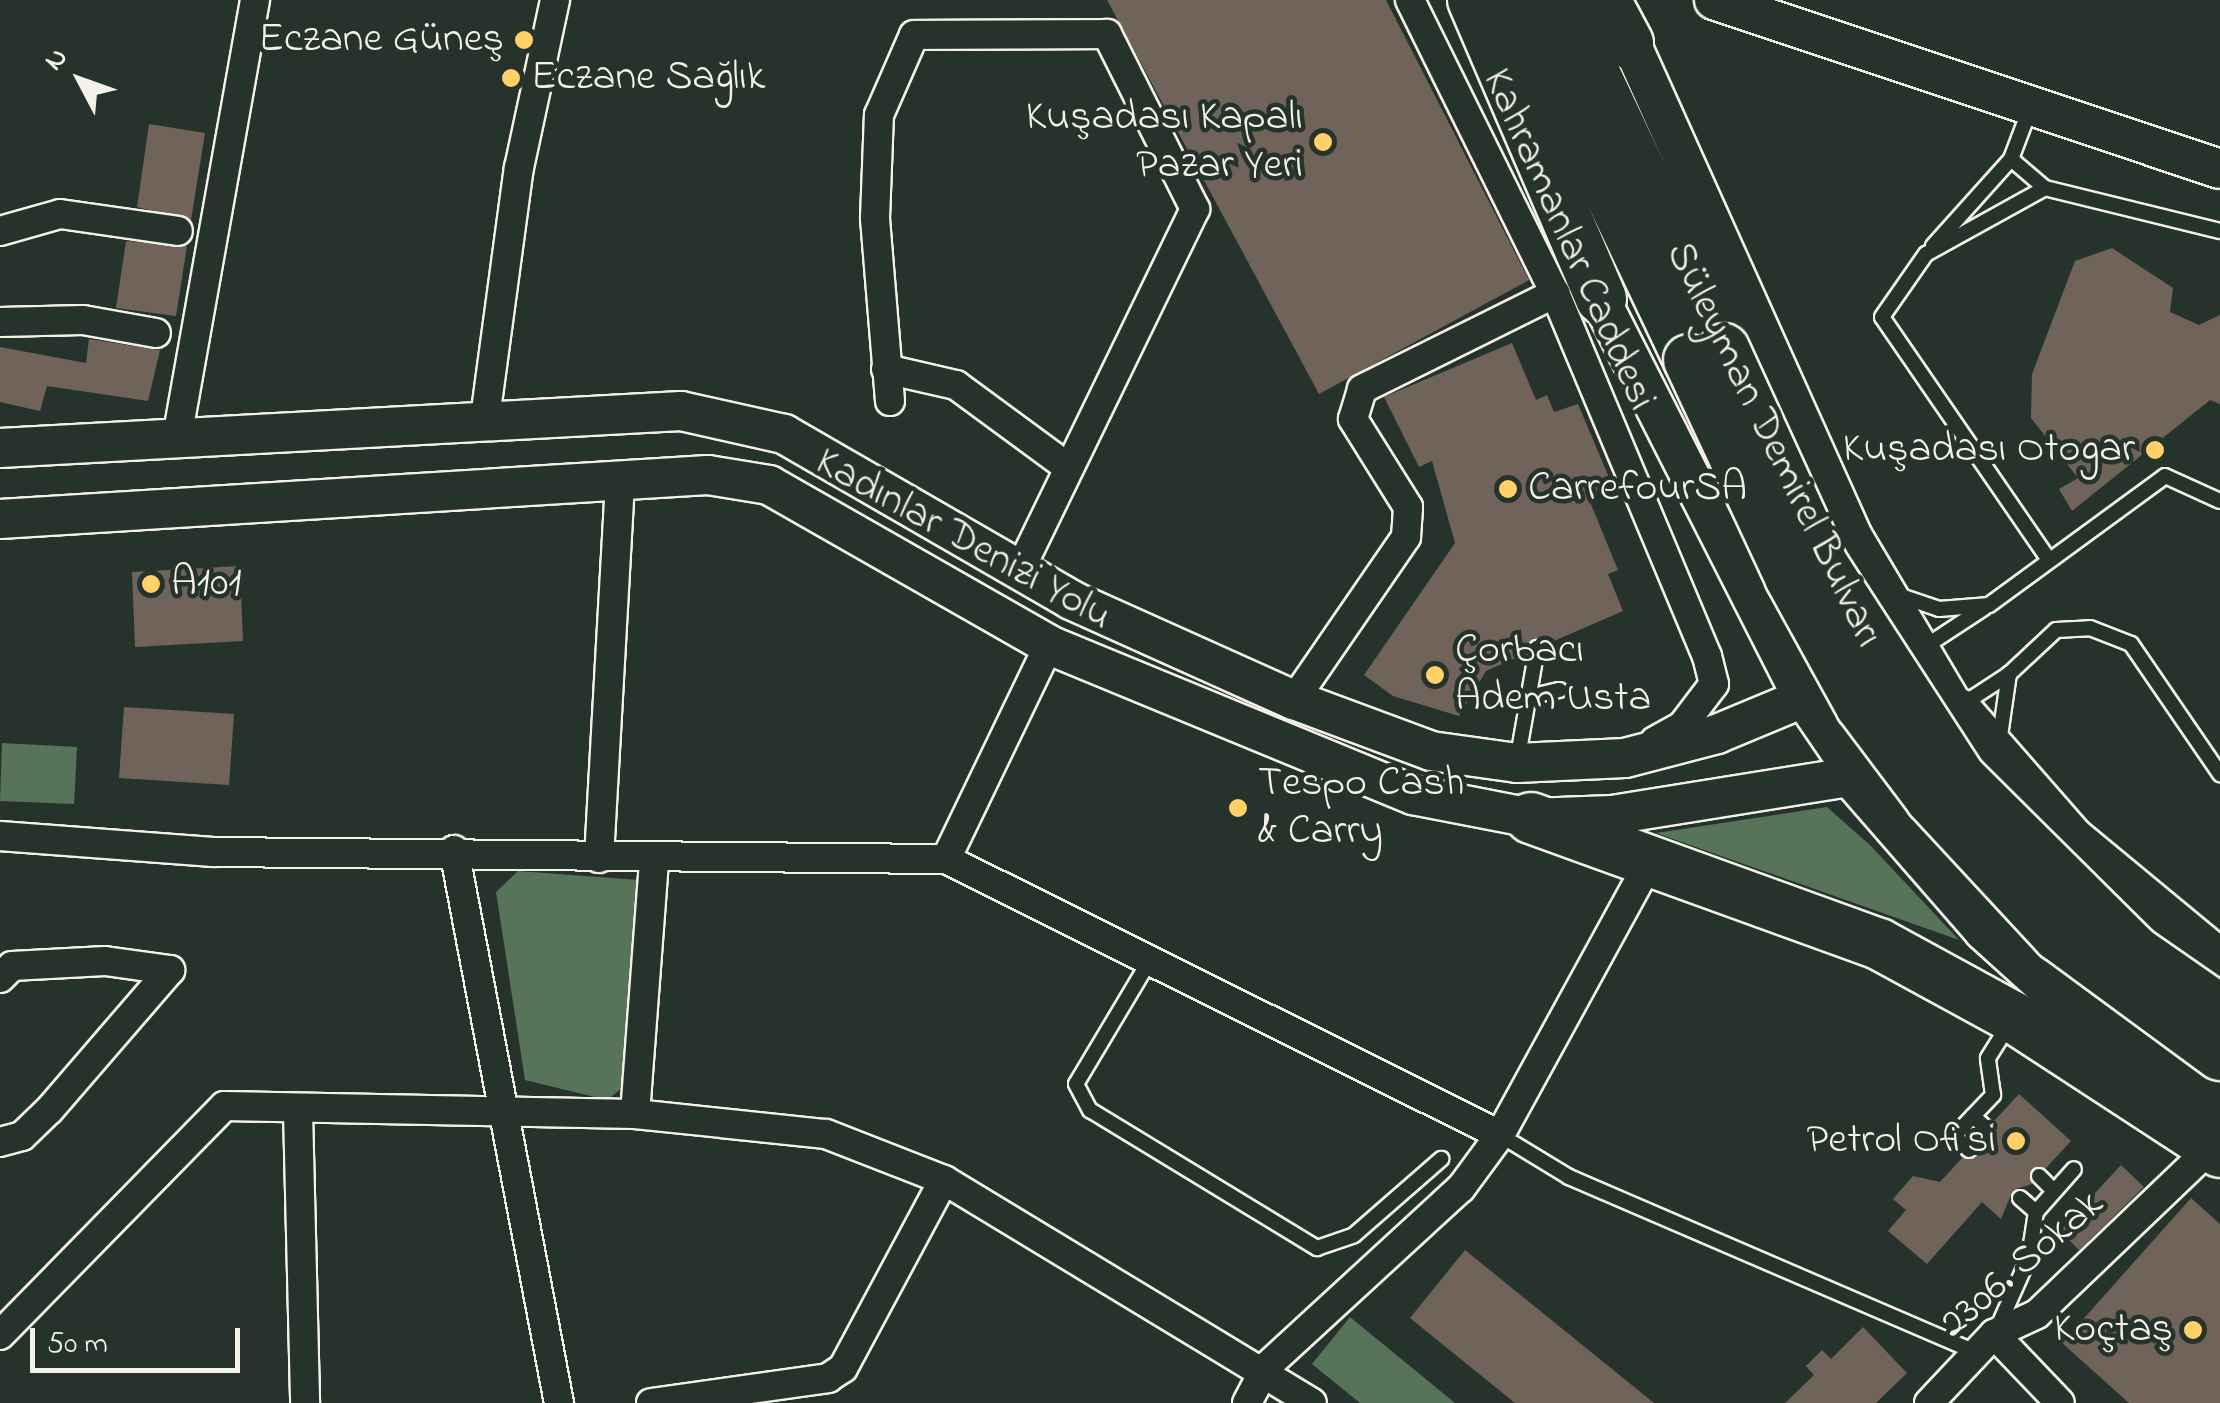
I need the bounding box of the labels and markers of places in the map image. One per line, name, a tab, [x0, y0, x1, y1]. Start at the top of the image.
place label: Eczane Güneş	[258, 15, 504, 65]
marker: Eczane Güneş	[513, 29, 535, 51]
place label: Eczane Sağlık	[531, 53, 765, 103]
marker: Eczane Sağlık	[500, 67, 522, 89]
place label: Kuşadası Kapalı Pazar Yeri	[1026, 93, 1303, 192]
marker: Kuşadası Kapalı Pazar Yeri	[1312, 131, 1334, 153]
place label: Kuşadası Otogar	[1843, 425, 2135, 475]
marker: Kuşadası Otogar	[2144, 439, 2166, 461]
place label: CarrefourSA	[1528, 464, 1747, 514]
marker: CarrefourSA	[1497, 478, 1519, 500]
place label: A101	[171, 559, 242, 609]
marker: A101	[140, 573, 162, 595]
place label: Çorbacı Adem Usta	[1455, 626, 1651, 724]
marker: Çorbacı Adem Usta	[1424, 664, 1446, 686]
place label: Tespo Cash & Carry	[1258, 759, 1465, 858]
marker: Tespo Cash & Carry	[1227, 797, 1249, 819]
place label: Petrol Ofisi	[1807, 1116, 1996, 1166]
marker: Petrol Ofisi	[2005, 1130, 2027, 1152]
place label: Koçtaş	[2054, 1305, 2173, 1355]
marker: Koçtaş	[2182, 1319, 2204, 1341]

